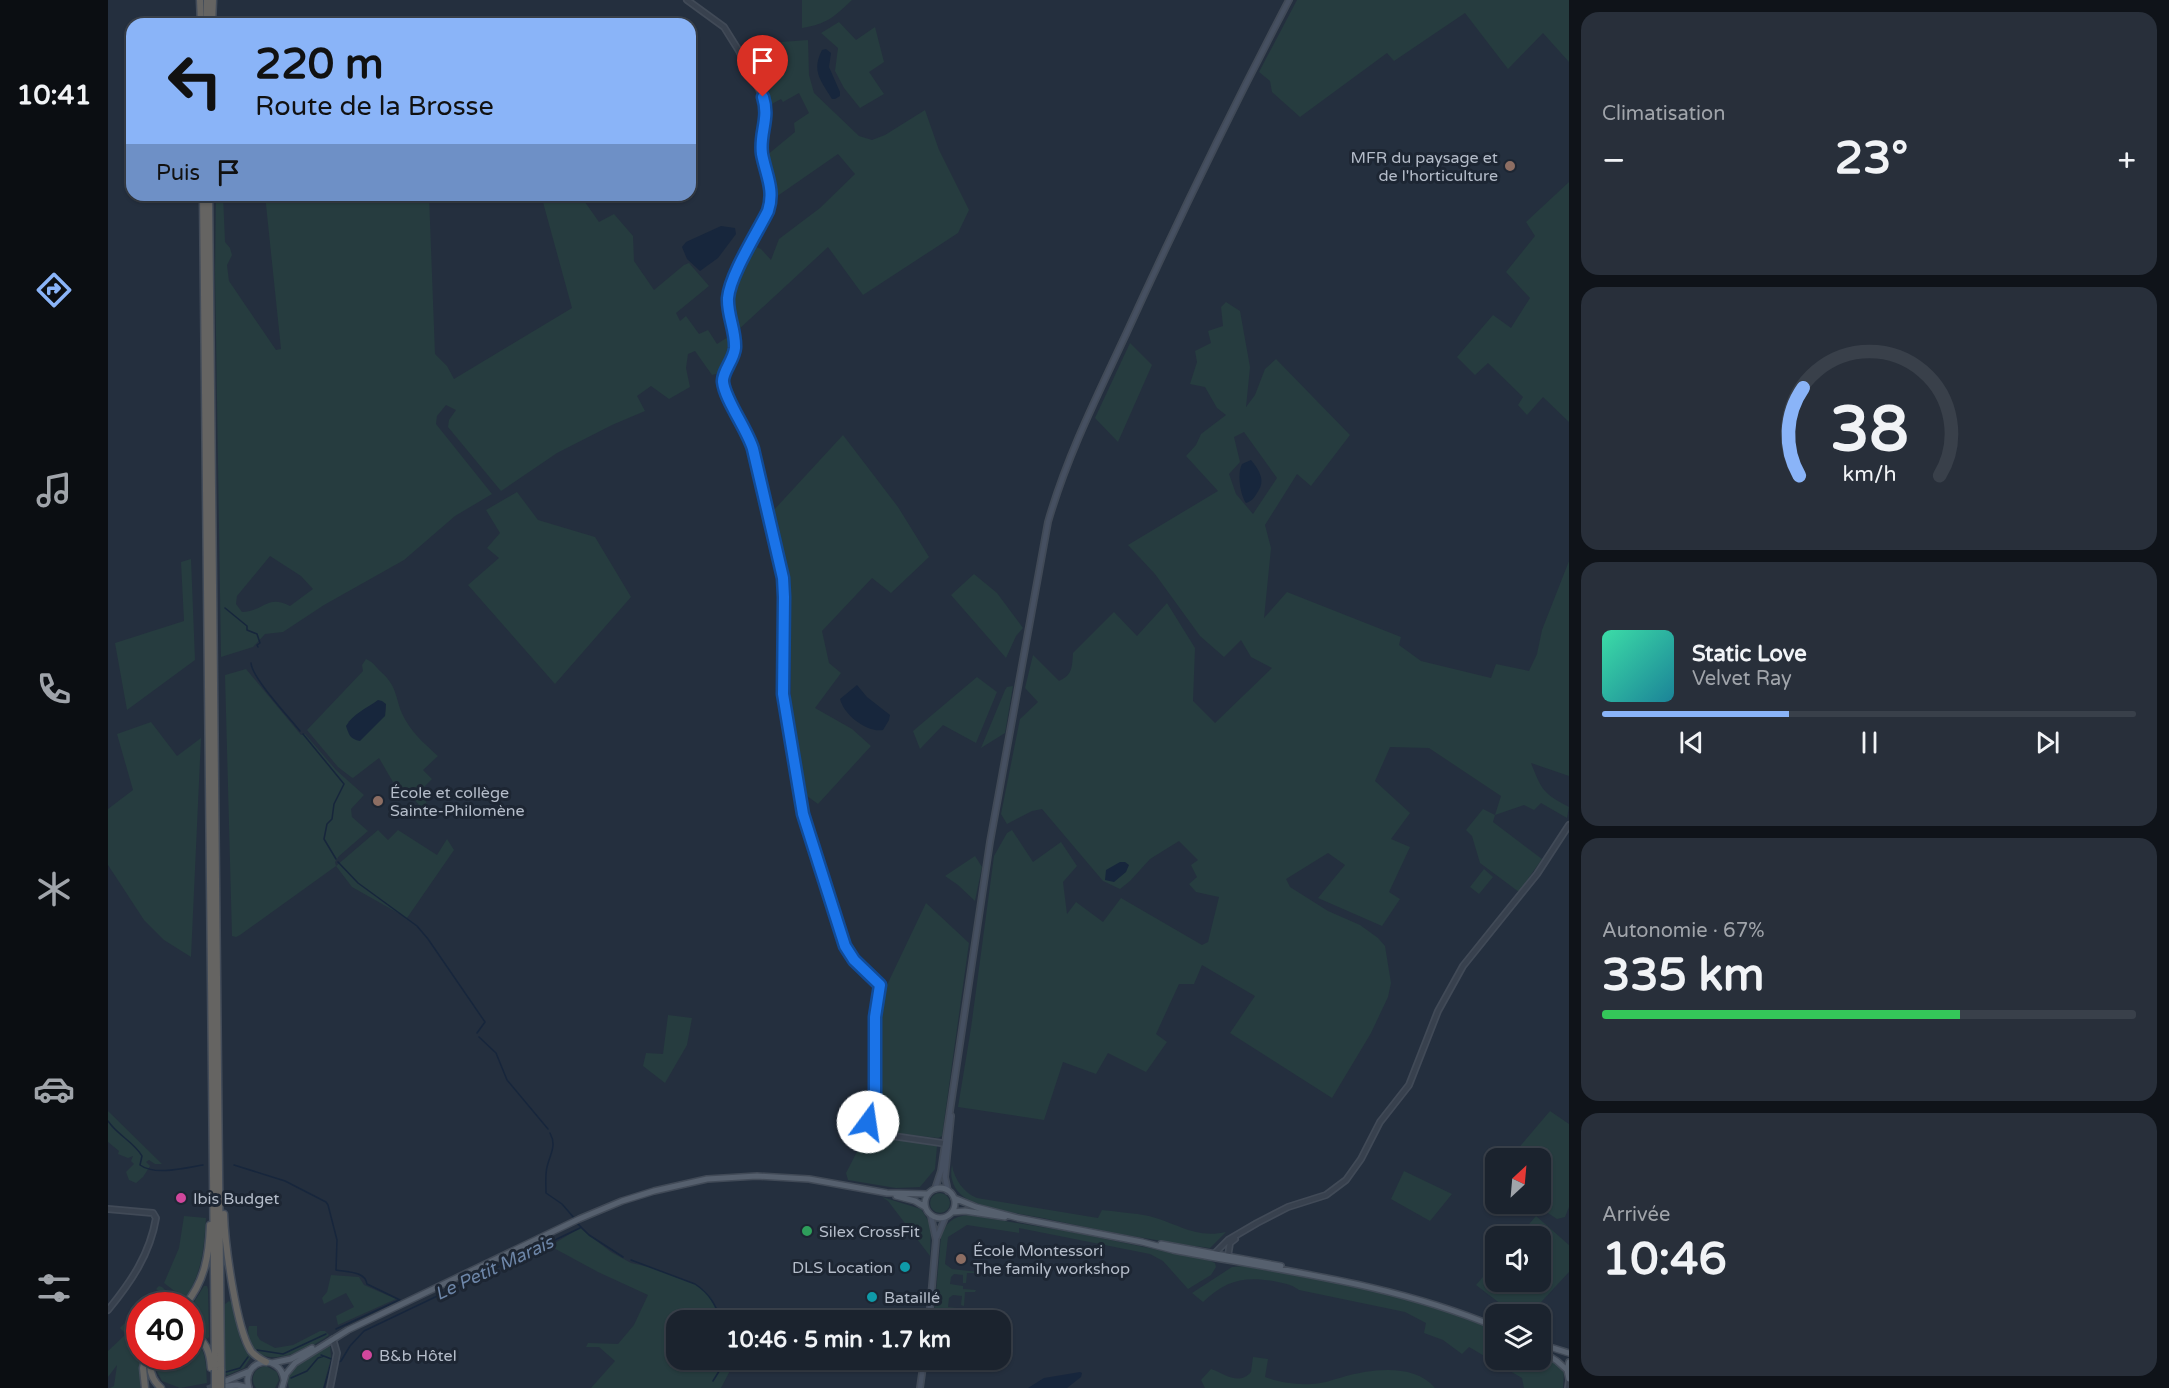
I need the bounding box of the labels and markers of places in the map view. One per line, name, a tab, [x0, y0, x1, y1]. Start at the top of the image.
pin	[737, 35, 788, 97]
place label: MFR du paysage et de l'horticulture	[1351, 148, 1498, 186]
marker: MFR du paysage et de l'horticulture	[1503, 159, 1517, 173]
place label: École et collège Sainte-Philomène	[390, 783, 525, 821]
marker: École et collège Sainte-Philomène	[371, 794, 385, 808]
place label: Ibis Budget	[193, 1189, 279, 1209]
marker: Ibis Budget	[174, 1191, 188, 1205]
place label: Silex CrossFit	[819, 1222, 920, 1242]
marker: Silex CrossFit	[800, 1224, 814, 1238]
place label: École Montessori The family workshop	[973, 1241, 1130, 1279]
marker: École Montessori The family workshop	[954, 1252, 968, 1266]
place label: DLS Location	[792, 1258, 893, 1278]
marker: DLS Location	[898, 1260, 912, 1274]
place label: Bataillé	[884, 1288, 940, 1308]
marker: Bataillé	[865, 1290, 879, 1304]
place label: B&b Hôtel	[379, 1346, 457, 1366]
marker: B&b Hôtel	[360, 1348, 374, 1362]

